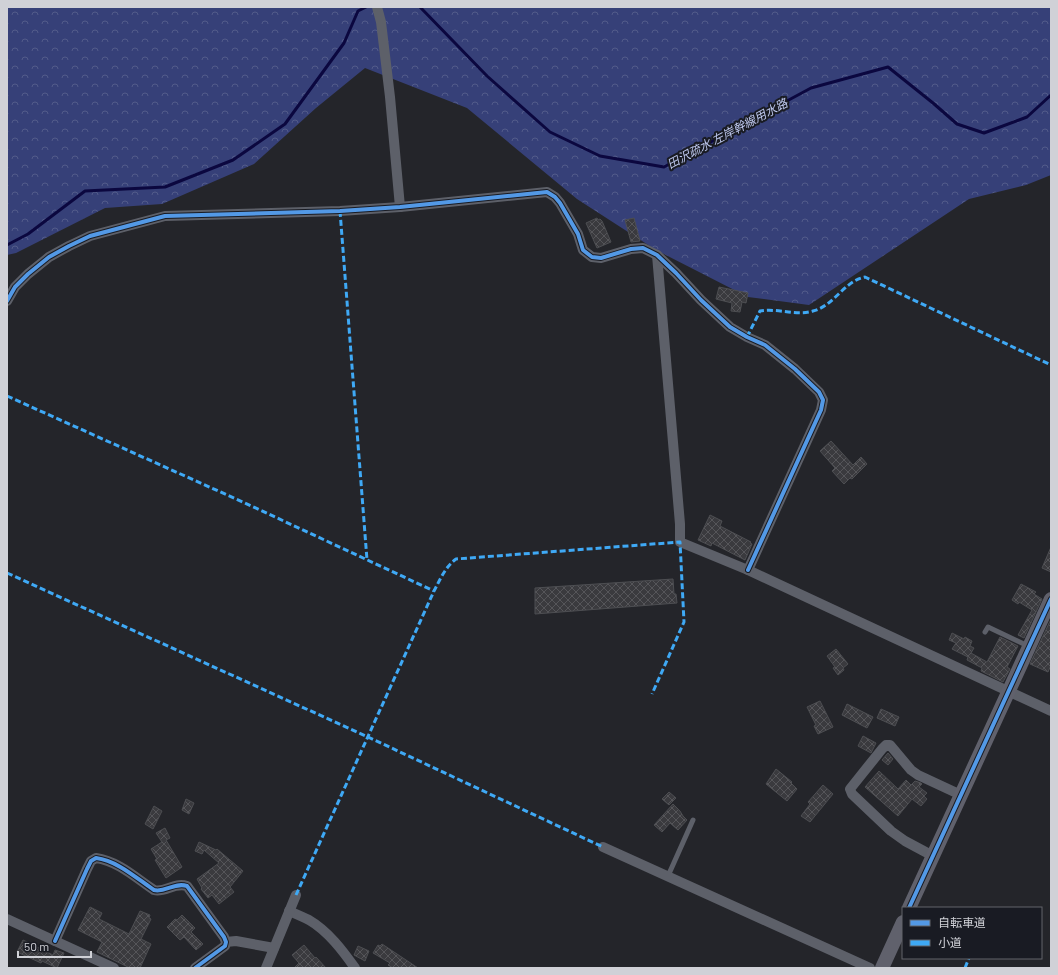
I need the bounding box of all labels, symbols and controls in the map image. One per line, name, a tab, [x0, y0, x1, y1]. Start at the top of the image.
water label: 田沢疏水 左岸幹線用水路	[664, 95, 790, 171]
legend	[902, 907, 1042, 959]
text: 自転車道	[938, 915, 986, 929]
scale bar	[18, 933, 91, 959]
text: 小道	[938, 935, 962, 949]
text: 50 m	[24, 939, 49, 953]

